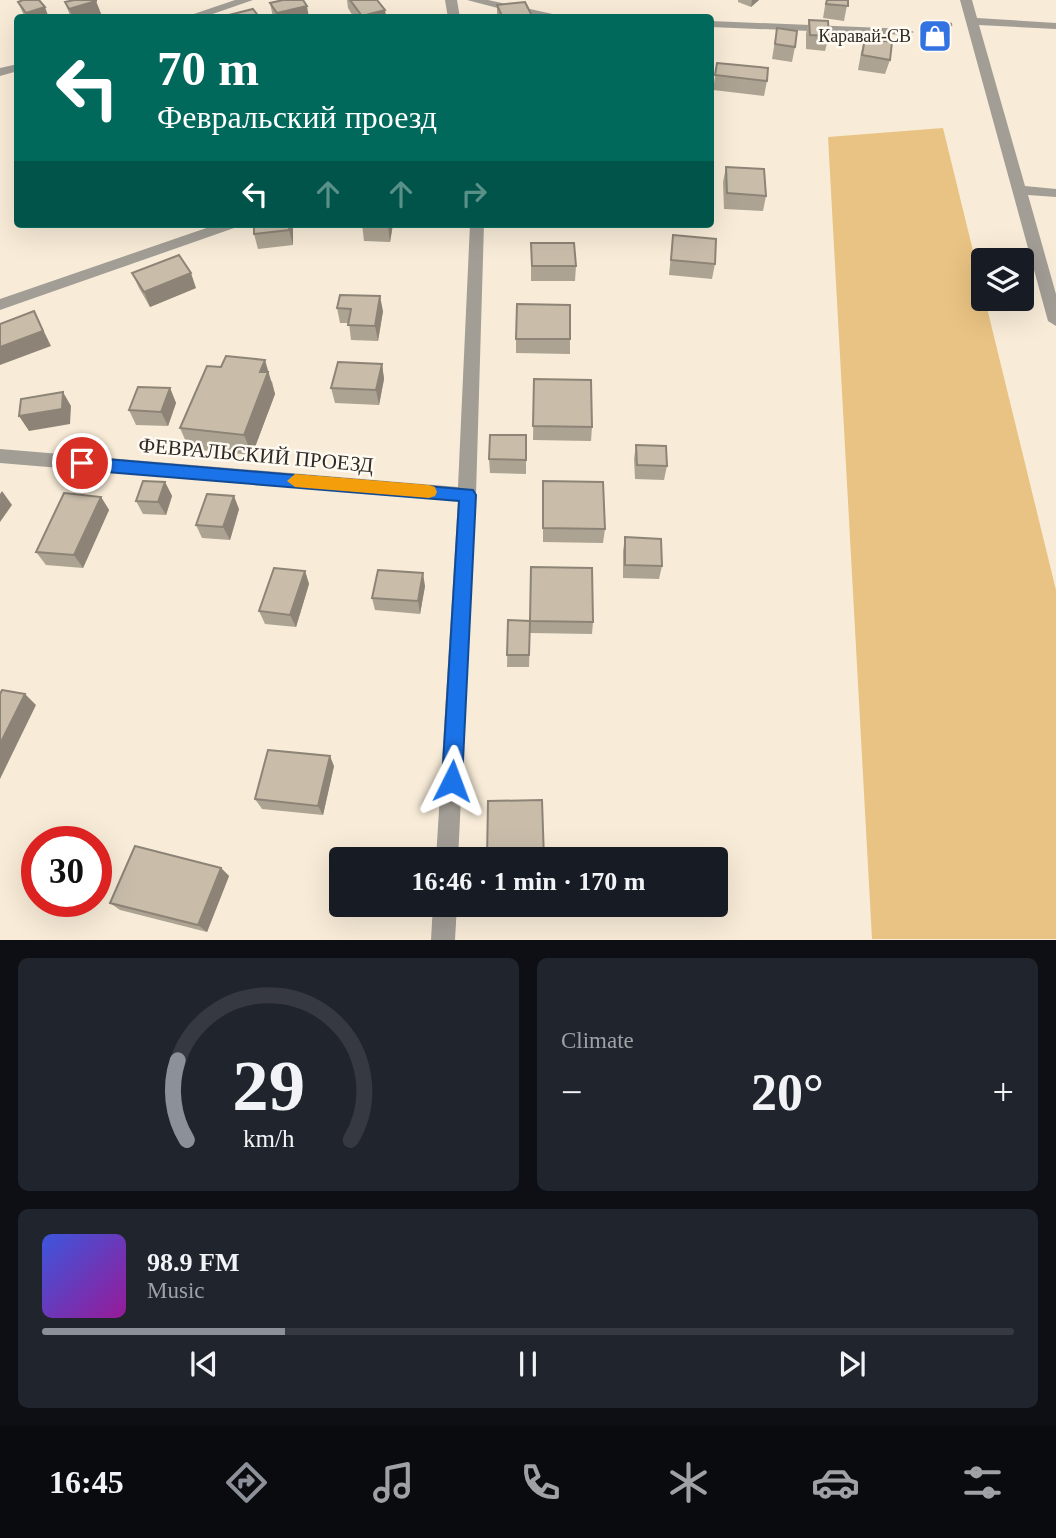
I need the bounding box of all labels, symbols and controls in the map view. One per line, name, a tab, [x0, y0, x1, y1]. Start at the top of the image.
shop icon: Каравай-СВ	[916, 17, 954, 55]
place label: Каравай-СВ	[818, 26, 911, 46]
text: 70 m	[157, 41, 259, 96]
icon: left	[42, 42, 133, 133]
text: Февральский проезд	[157, 99, 437, 135]
icon: left	[236, 175, 274, 213]
icon: ahead	[309, 175, 347, 213]
icon: ahead	[382, 175, 420, 213]
icon: right	[455, 175, 493, 213]
map controls	[971, 248, 1034, 311]
button: layers	[971, 248, 1034, 311]
pin	[52, 433, 112, 493]
street label: ФЕВРАЛЬСКИЙ ПРОЕЗД	[137, 433, 375, 477]
icon: arrive	[63, 444, 101, 482]
position arrow	[415, 744, 489, 818]
speed limit sign: 30	[21, 826, 112, 917]
text: 16:46 · 1 min · 170 m	[412, 867, 646, 896]
text: Climate	[561, 1028, 634, 1053]
text: 29	[232, 1046, 305, 1127]
text: 20°	[751, 1064, 824, 1121]
text: −	[561, 1071, 582, 1113]
text: +	[993, 1071, 1014, 1113]
text: km/h	[243, 1125, 295, 1152]
text: 98.9 FM	[147, 1248, 239, 1277]
text: Music	[147, 1278, 205, 1303]
icon: previous	[185, 1345, 223, 1383]
icon: pause	[509, 1345, 547, 1383]
icon: next	[833, 1345, 871, 1383]
icon: directions	[222, 1458, 271, 1507]
icon: music	[369, 1458, 418, 1507]
icon: phone	[516, 1458, 565, 1507]
icon: climate	[664, 1458, 713, 1507]
icon: car	[811, 1458, 860, 1507]
icon: filters	[958, 1458, 1007, 1507]
text: 16:45	[49, 1464, 124, 1500]

